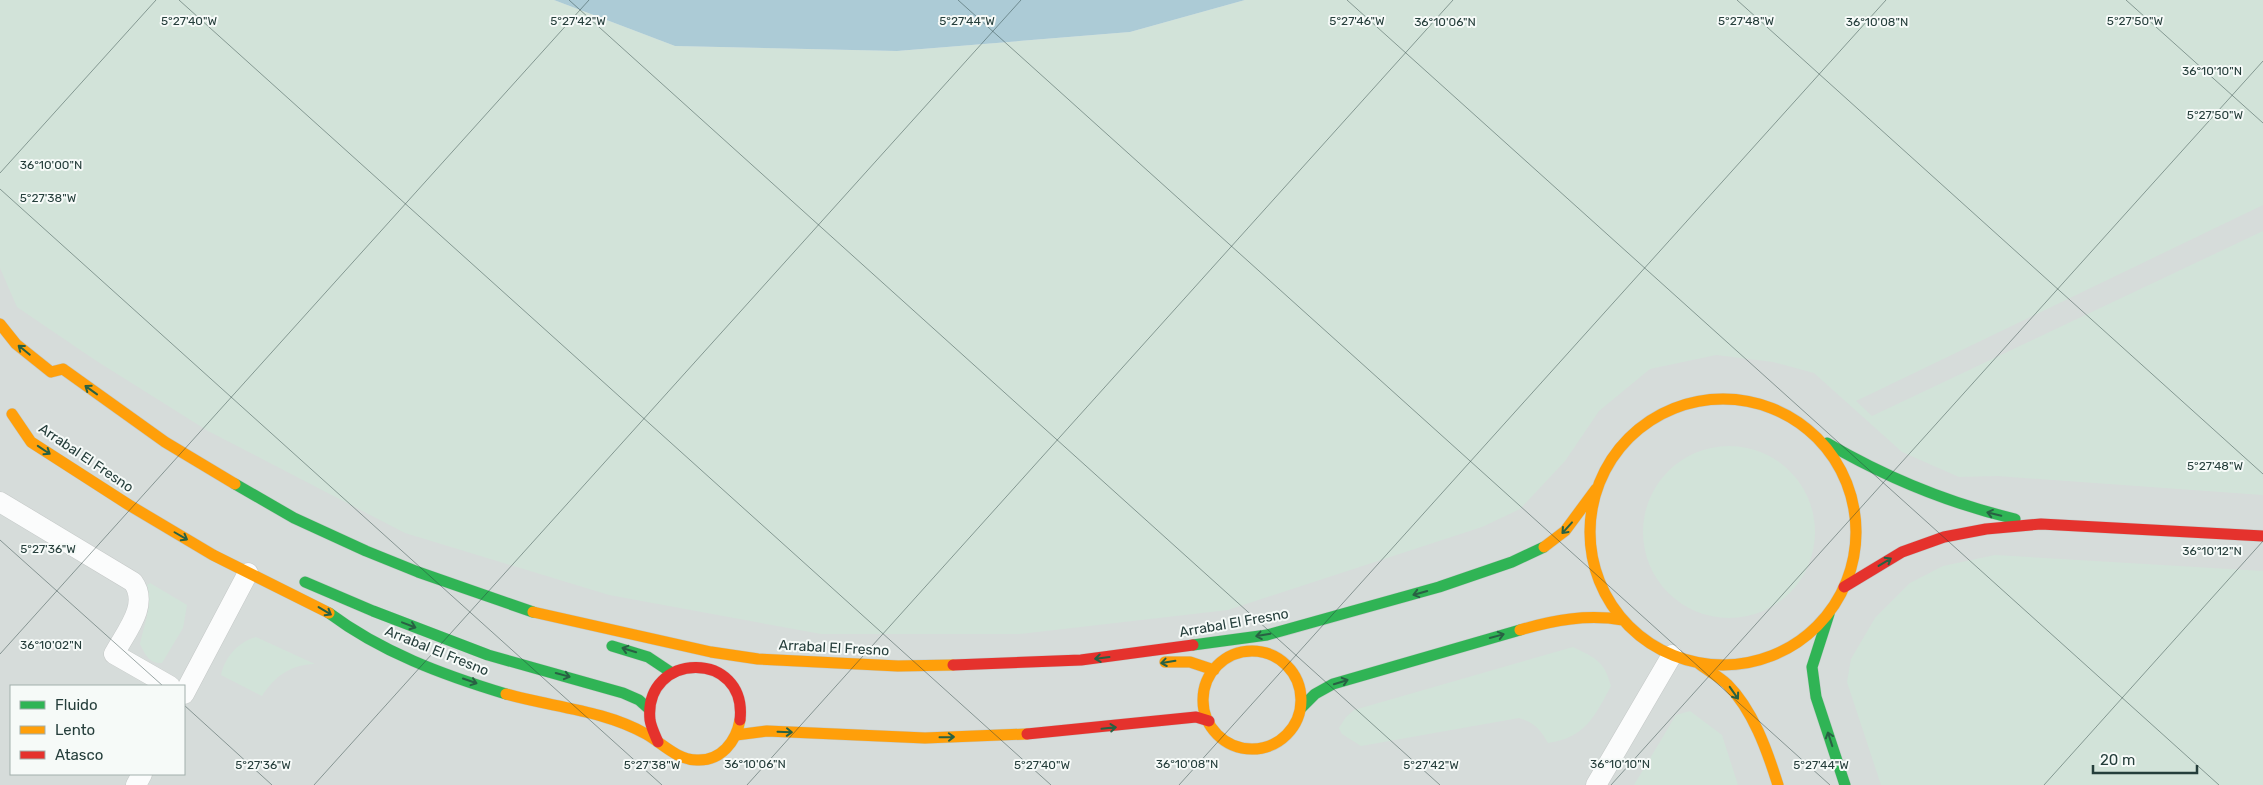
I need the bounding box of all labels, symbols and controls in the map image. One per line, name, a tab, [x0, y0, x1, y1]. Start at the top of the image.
text: 5°27'40"W	[161, 14, 217, 28]
text: 5°27'42"W	[550, 14, 606, 28]
text: 5°27'44"W	[939, 14, 995, 28]
text: 5°27'46"W	[1329, 14, 1385, 28]
text: 5°27'48"W	[1718, 14, 1774, 28]
text: 5°27'50"W	[2107, 14, 2164, 28]
text: 36°10'06"N	[1414, 15, 1476, 29]
text: 36°10'08"N	[1846, 15, 1908, 29]
text: 36°10'10"N	[2182, 64, 2242, 78]
text: 5°27'50"W	[2187, 108, 2244, 122]
text: 36°10'00"N	[20, 158, 82, 172]
text: 5°27'38"W	[20, 191, 77, 205]
one-way arrow	[17, 345, 30, 356]
one-way arrow	[85, 385, 99, 395]
street label: Arrabal El Fresno	[35, 420, 137, 496]
one-way arrow	[36, 445, 50, 455]
text: 5°27'48"W	[2187, 459, 2243, 473]
one-way arrow	[1986, 509, 2002, 518]
one-way arrow	[1561, 521, 1572, 534]
one-way arrow	[173, 532, 188, 542]
text: 5°27'36"W	[20, 542, 76, 556]
text: 36°10'12"N	[2182, 544, 2242, 558]
one-way arrow	[1878, 557, 1892, 567]
one-way arrow	[1412, 588, 1428, 598]
street label: Arrabal El Fresno	[1178, 605, 1290, 641]
one-way arrow	[318, 606, 332, 616]
one-way arrow	[401, 621, 416, 630]
street label: Arrabal El Fresno	[383, 622, 491, 680]
one-way arrow	[1255, 631, 1271, 641]
one-way arrow	[1489, 631, 1505, 641]
street label: Arrabal El Fresno	[778, 637, 890, 659]
text: 36°10'02"N	[20, 638, 82, 652]
one-way arrow	[622, 645, 638, 655]
one-way arrow	[1094, 653, 1110, 663]
one-way arrow	[1160, 657, 1176, 667]
one-way arrow	[555, 671, 571, 680]
one-way arrow	[1333, 676, 1349, 686]
one-way arrow	[462, 677, 478, 686]
legend	[10, 685, 185, 775]
one-way arrow	[1729, 686, 1739, 700]
text: Fluido	[55, 696, 98, 714]
text: Lento	[55, 721, 95, 739]
one-way arrow	[1101, 723, 1117, 732]
one-way arrow	[776, 728, 792, 737]
one-way arrow	[1825, 731, 1835, 747]
one-way arrow	[939, 733, 955, 742]
scale bar	[2093, 742, 2197, 774]
text: Atasco	[55, 746, 103, 764]
text: 20 m	[2100, 751, 2135, 769]
text: 36°10'06"N	[724, 757, 786, 771]
text: 36°10'08"N	[1156, 757, 1218, 771]
text: 36°10'10"N	[1590, 757, 1650, 771]
text: 5°27'36"W	[235, 758, 291, 772]
text: 5°27'38"W	[624, 758, 681, 772]
text: 5°27'40"W	[1014, 758, 1070, 772]
text: 5°27'42"W	[1403, 758, 1459, 772]
text: 5°27'44"W	[1793, 758, 1849, 772]

